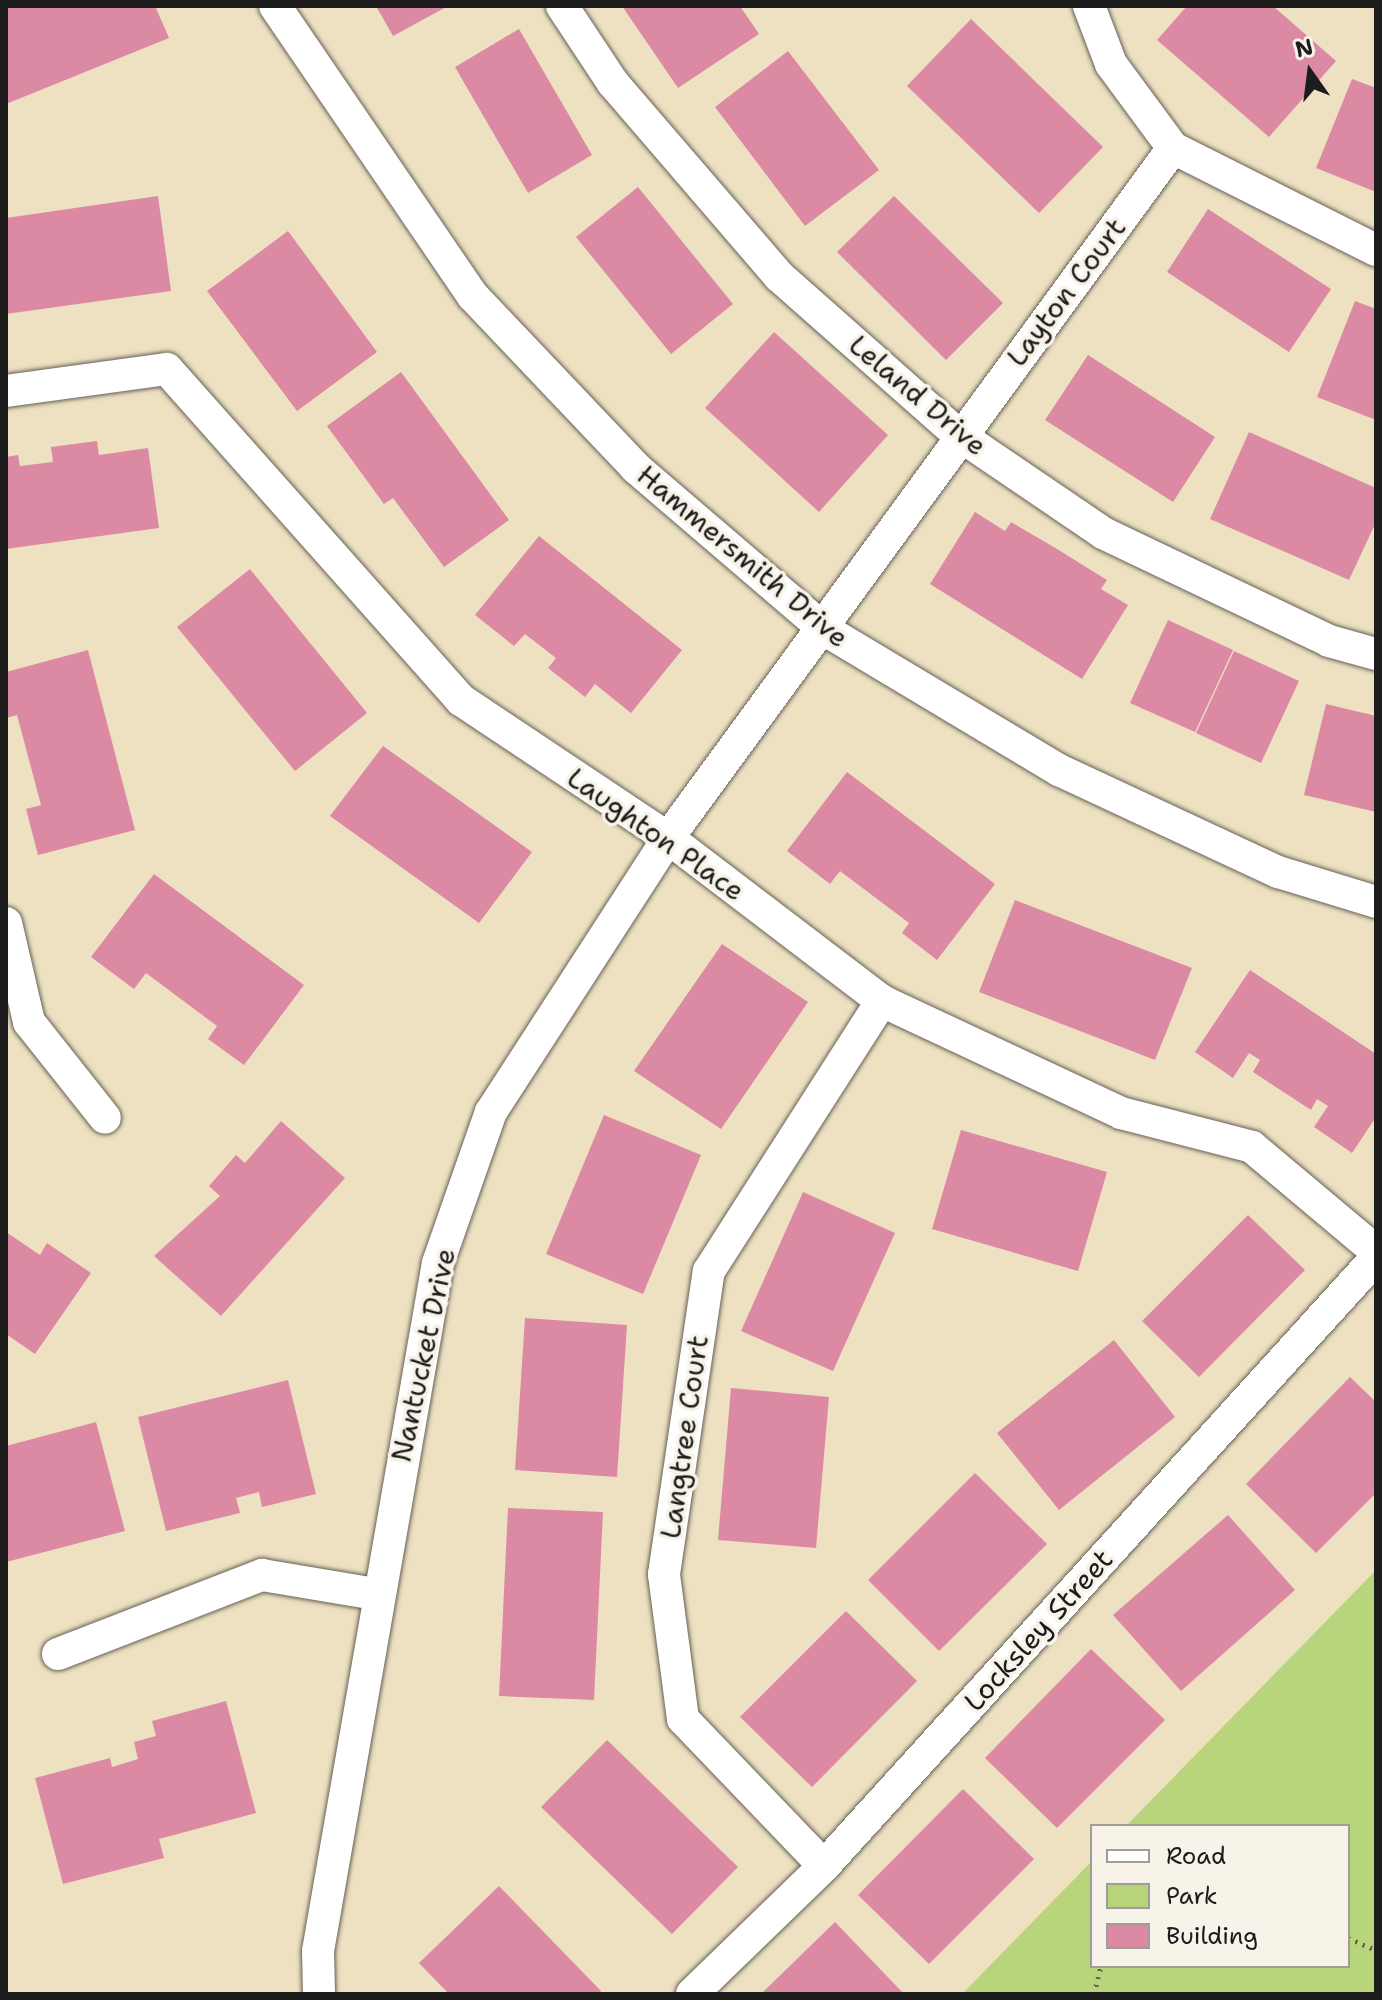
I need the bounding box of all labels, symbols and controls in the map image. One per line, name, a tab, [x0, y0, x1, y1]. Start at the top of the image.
north arrow	[1270, 32, 1350, 112]
text: N	[1292, 32, 1316, 64]
street label: Layton Court	[999, 211, 1133, 373]
street label: Leland Drive	[842, 328, 994, 462]
street label: Hammersmith Drive	[630, 458, 856, 654]
street label: Laughton Place	[561, 760, 751, 908]
street label: Nantucket Drive	[384, 1245, 462, 1465]
street label: Langtree Court	[653, 1333, 715, 1541]
street label: Locksley Street	[957, 1542, 1119, 1718]
legend	[1090, 1824, 1350, 1968]
text: Road	[1166, 1840, 1226, 1872]
text: Park	[1166, 1880, 1218, 1912]
text: Building	[1166, 1920, 1258, 1952]

